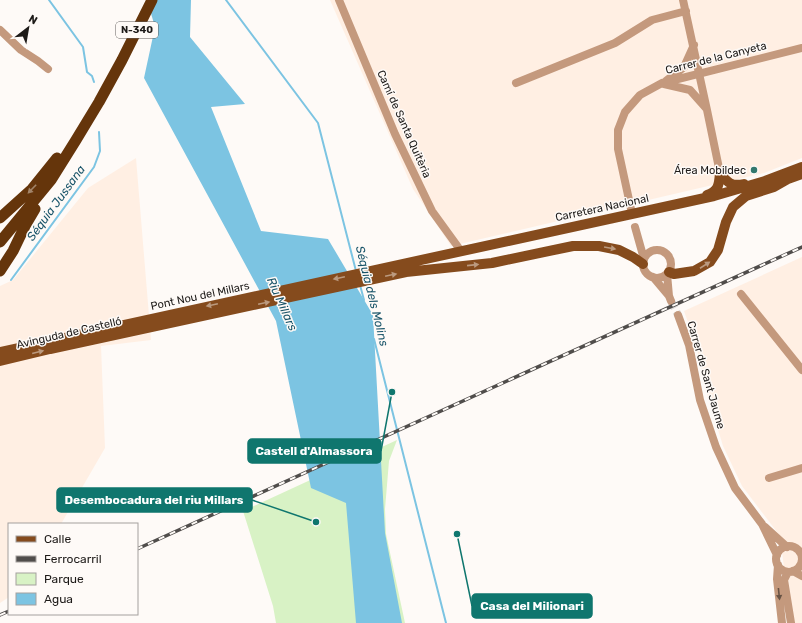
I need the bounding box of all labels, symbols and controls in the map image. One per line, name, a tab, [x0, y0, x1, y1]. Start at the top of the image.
north arrow	[8, 8, 48, 48]
text: N	[26, 12, 40, 28]
road number: N-340	[116, 22, 158, 38]
street label: Carrer de la Canyeta	[664, 39, 768, 77]
street label: Camí de Santa Quitèria	[374, 68, 434, 180]
water label: Séquia Jussana	[24, 163, 88, 243]
place label: Área Mobildec	[674, 164, 746, 177]
marker: Área Mobildec	[749, 165, 759, 175]
one-way arrow	[27, 184, 36, 194]
street label: Carretera Nacional	[554, 192, 650, 224]
water label: Séquia dels Molins	[353, 244, 391, 348]
one-way arrow	[604, 245, 616, 251]
one-way arrow	[467, 261, 479, 268]
one-way arrow	[699, 261, 711, 268]
one-way arrow	[385, 272, 397, 278]
water label: Riu Millars	[264, 275, 300, 333]
one-way arrow	[333, 275, 345, 281]
street label: Pont Nou del Millars	[149, 279, 251, 313]
one-way arrow	[258, 299, 270, 305]
one-way arrow	[206, 303, 218, 309]
street label: Avinguda de Castelló	[15, 315, 123, 351]
street label: Carrer de Sant Jaume	[684, 319, 728, 431]
one-way arrow	[32, 348, 44, 354]
callout: Castell d'Almassora	[248, 439, 381, 463]
text: Castell d'Almassora	[255, 444, 373, 458]
callout: Desembocadura del riu Millars	[57, 488, 252, 512]
text: Desembocadura del riu Millars	[65, 493, 244, 507]
legend	[8, 523, 138, 615]
text: Calle	[44, 532, 71, 546]
text: Ferrocarril	[44, 552, 102, 566]
text: Parque	[44, 572, 84, 586]
one-way arrow	[776, 588, 782, 600]
text: Agua	[44, 592, 73, 606]
callout: Casa del Milionari	[472, 594, 592, 618]
text: Casa del Milionari	[480, 599, 584, 613]

